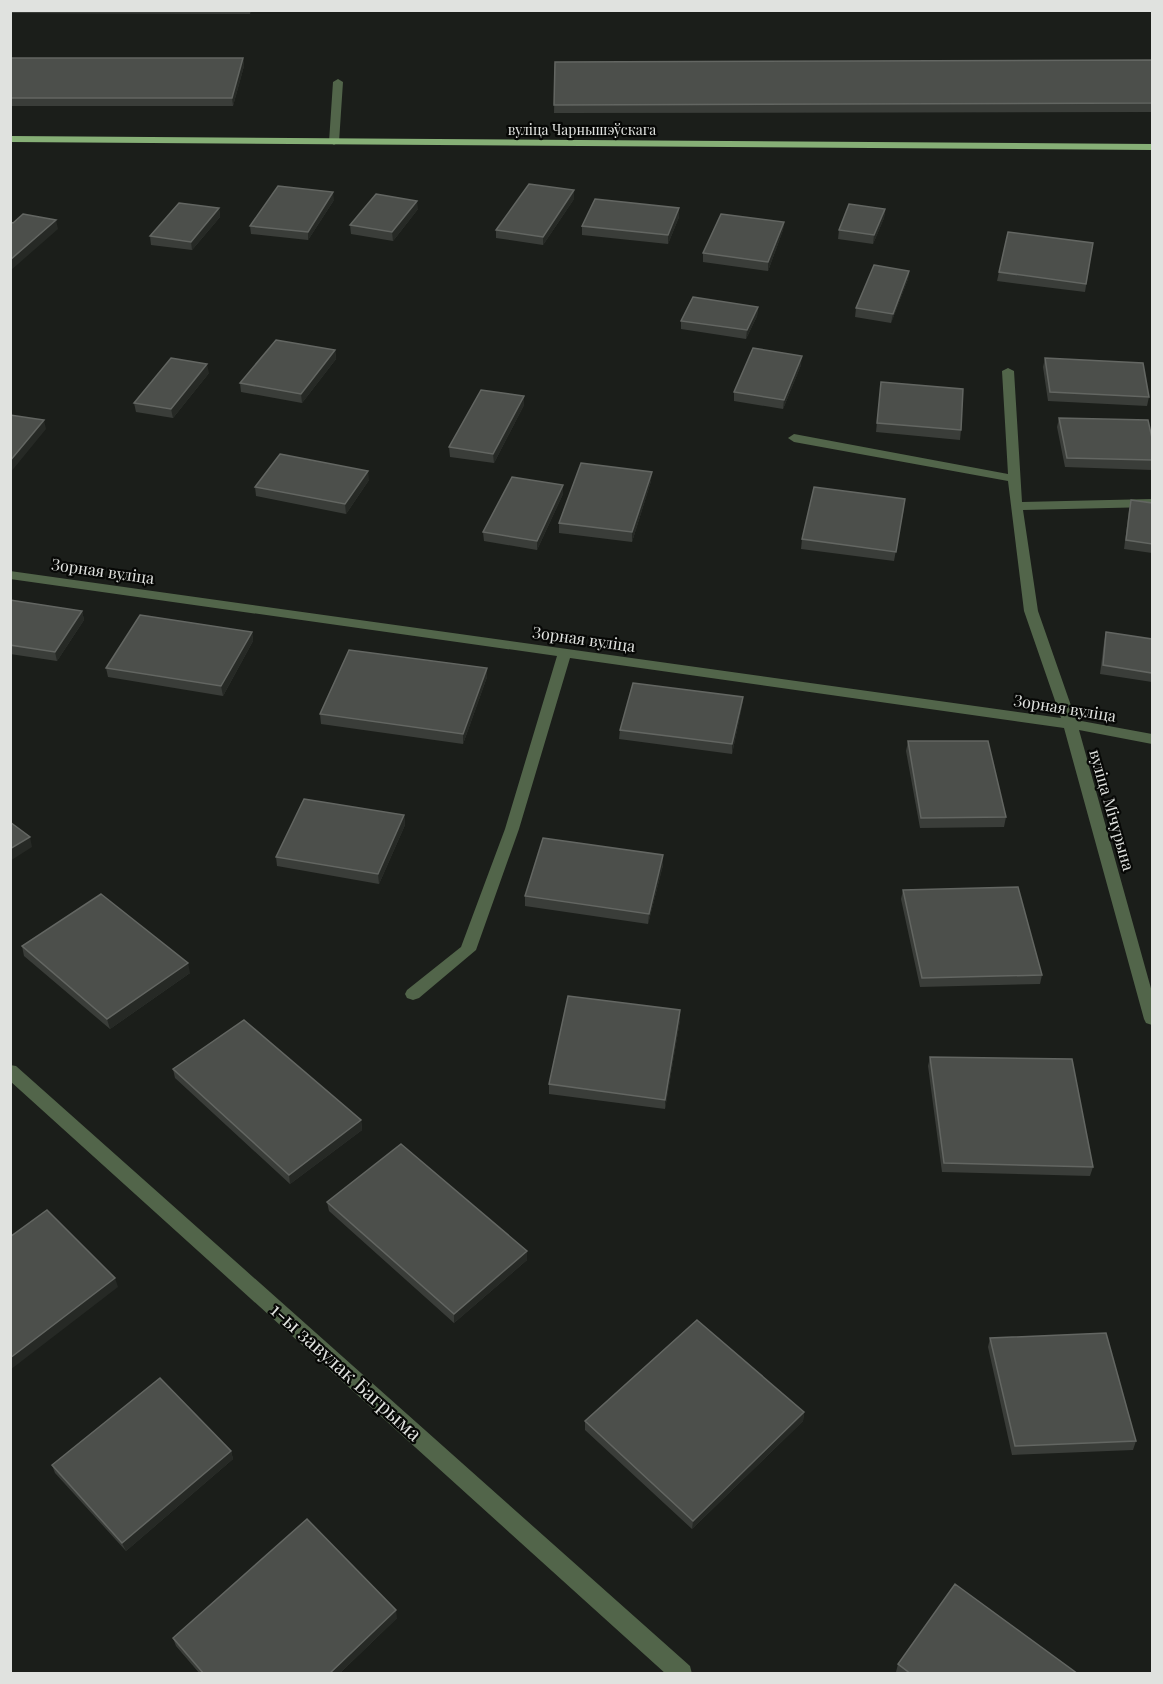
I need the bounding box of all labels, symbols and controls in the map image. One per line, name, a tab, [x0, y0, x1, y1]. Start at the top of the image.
street label: вуліца Чарнышэўскага	[508, 120, 656, 139]
street label: Зорная вуліца	[50, 553, 156, 588]
street label: Зорная вуліца	[531, 621, 637, 656]
street label: Зорная вуліца	[1012, 689, 1118, 726]
street label: вуліца Мічурына	[1085, 747, 1140, 873]
street label: 1-ы завулак Багрыма	[266, 1296, 429, 1446]

